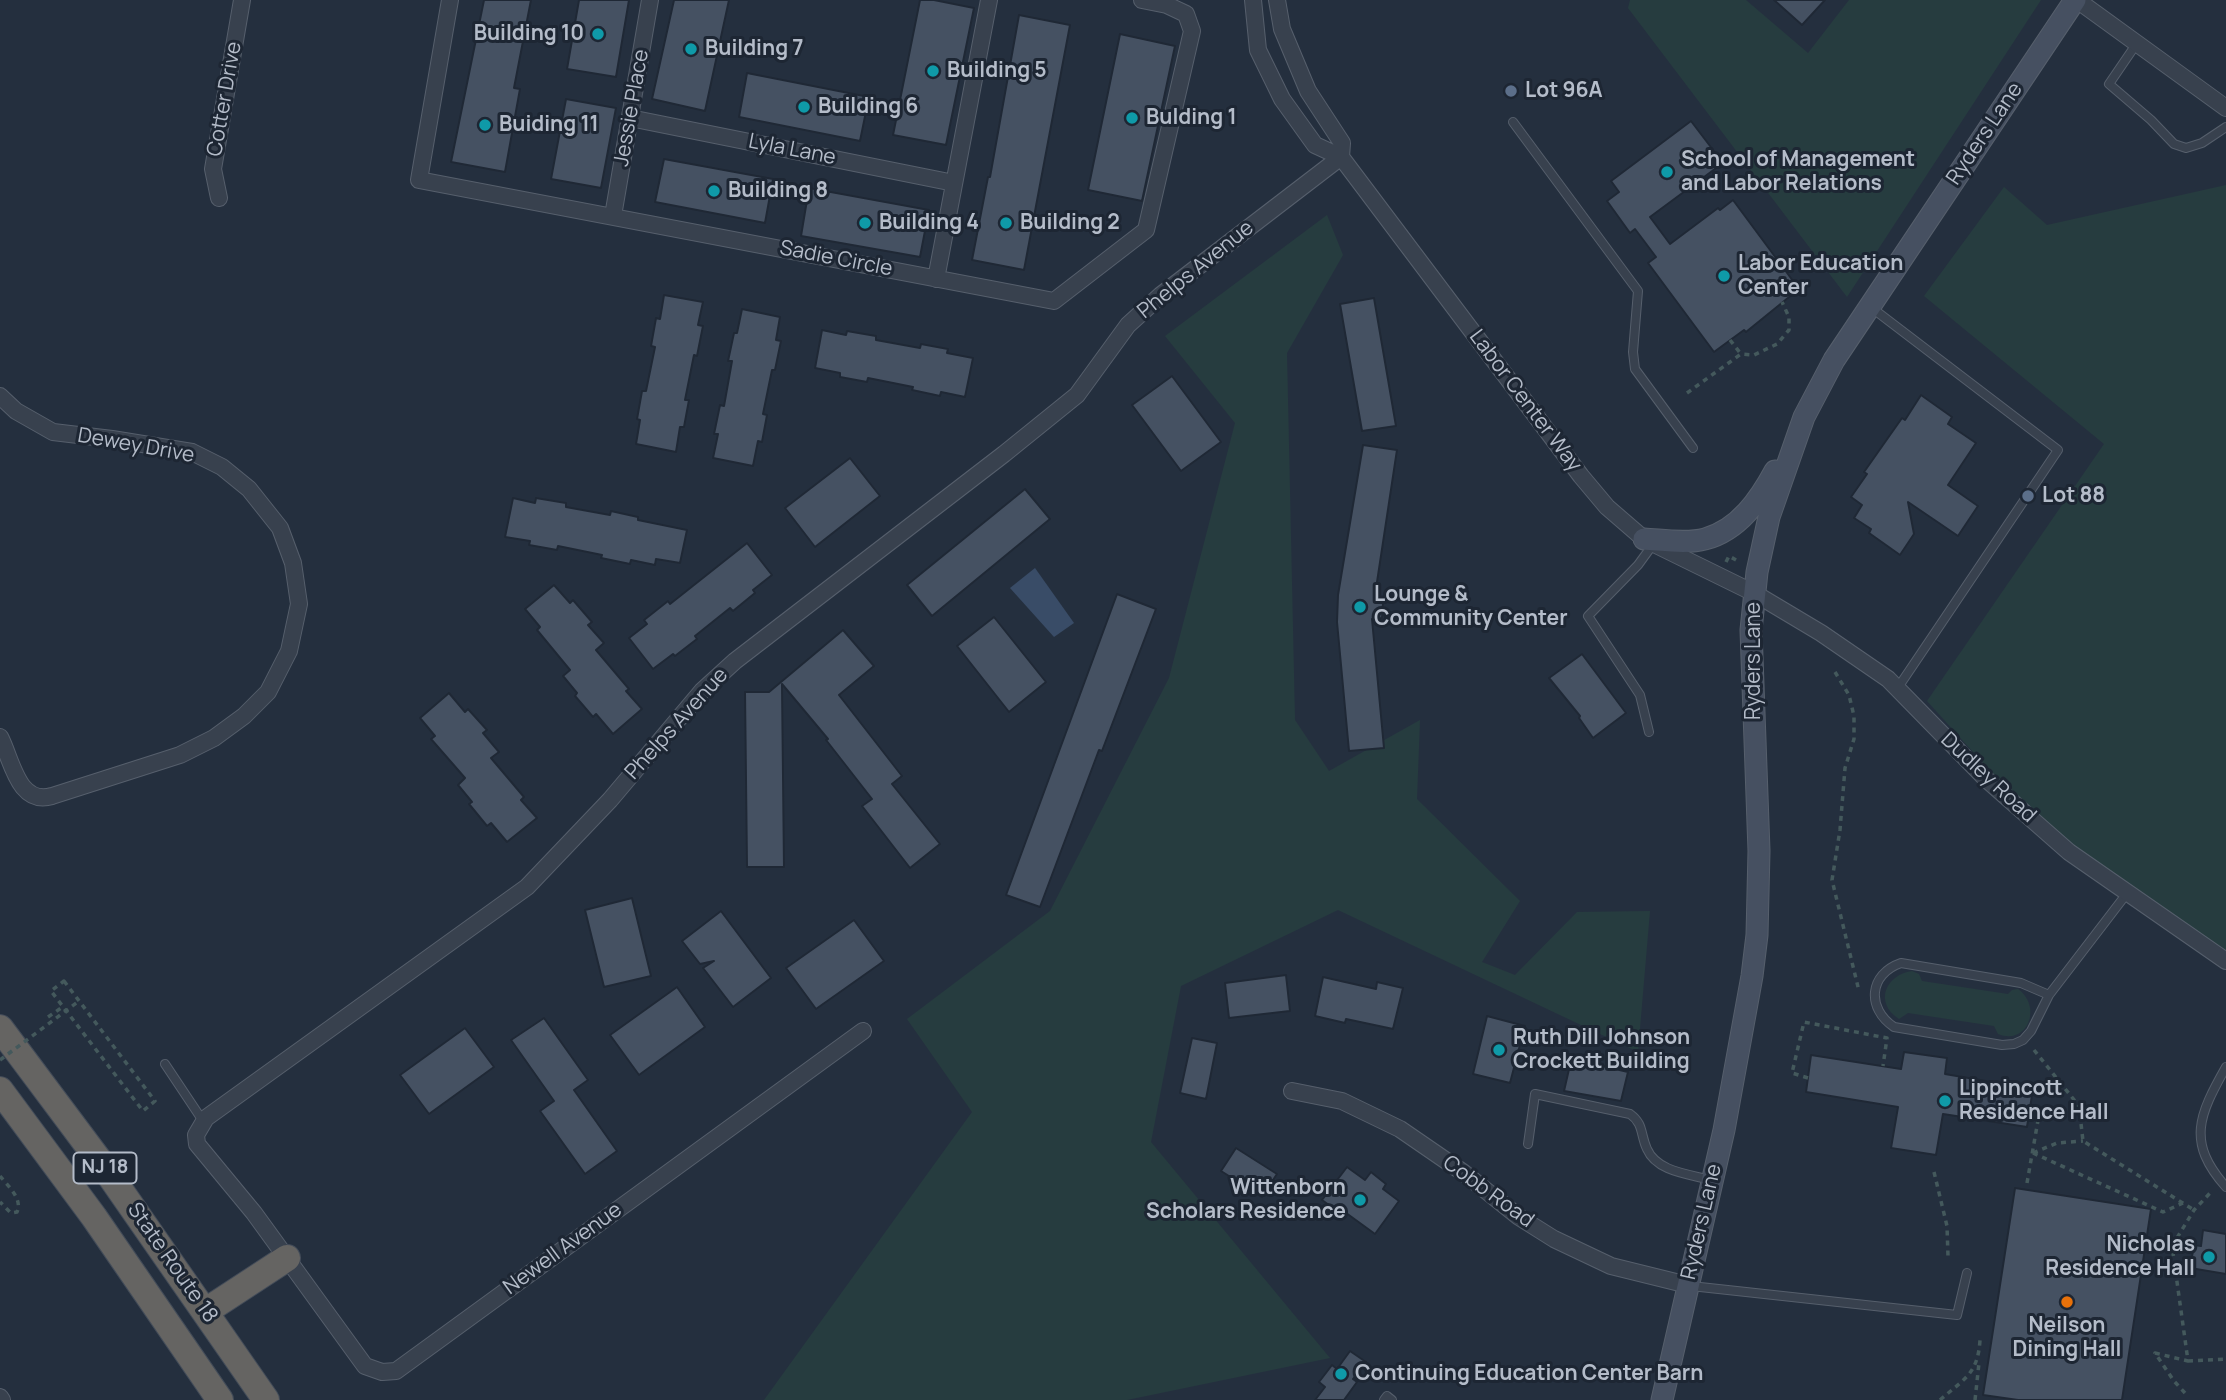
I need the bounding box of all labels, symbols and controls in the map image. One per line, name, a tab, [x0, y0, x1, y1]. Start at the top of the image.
place label: Building 10	[474, 21, 584, 47]
marker: Building 10	[590, 26, 606, 42]
place label: Building 7	[705, 36, 803, 62]
street label: Cotter Drive	[203, 40, 247, 158]
marker: Building 7	[683, 41, 699, 57]
street label: Jessie Place	[609, 48, 655, 168]
place label: Building 5	[947, 58, 1047, 84]
marker: Building 5	[925, 63, 941, 79]
place label: Lot 96A	[1525, 78, 1603, 104]
street label: Ryders Lane	[1942, 78, 2028, 190]
marker: Lot 96A	[1503, 83, 1519, 99]
place label: Building 6	[818, 94, 918, 120]
marker: Building 6	[796, 99, 812, 115]
place label: Bulding 1	[1146, 105, 1237, 131]
marker: Bulding 1	[1124, 110, 1140, 126]
place label: Buiding 11	[499, 112, 599, 138]
marker: Buiding 11	[477, 117, 493, 133]
street label: Lyla Lane	[746, 129, 838, 171]
place label: School of Management and Labor Relations	[1681, 147, 1915, 197]
marker: School of Management and Labor Relations	[1659, 164, 1675, 180]
place label: Building 8	[728, 178, 828, 204]
marker: Building 8	[706, 183, 722, 199]
place label: Building 4	[879, 210, 979, 236]
place label: Building 2	[1020, 210, 1120, 236]
marker: Building 4	[857, 215, 873, 231]
marker: Building 2	[998, 215, 1014, 231]
street label: Phelps Avenue	[1133, 216, 1259, 324]
street label: Sadie Circle	[778, 236, 894, 282]
place label: Labor Education Center	[1738, 251, 1903, 301]
marker: Labor Education Center	[1716, 268, 1732, 284]
street label: Labor Center Way	[1463, 325, 1587, 477]
street label: Dewey Drive	[76, 423, 196, 469]
place label: Lot 88	[2042, 483, 2105, 509]
marker: Lot 88	[2020, 488, 2036, 504]
place label: Lounge & Community Center	[1374, 582, 1568, 632]
marker: Lounge & Community Center	[1352, 599, 1368, 615]
street label: Ryders Lane	[1741, 602, 1767, 720]
street label: Phelps Avenue	[620, 663, 734, 785]
street label: Dudley Road	[1935, 728, 2041, 828]
place label: Ruth Dill Johnson Crockett Building	[1513, 1025, 1690, 1075]
marker: Ruth Dill Johnson Crockett Building	[1491, 1042, 1507, 1058]
place label: Lippincott Residence Hall	[1959, 1076, 2109, 1126]
marker: Lippincott Residence Hall	[1937, 1093, 1953, 1109]
street label: Cobb Road	[1438, 1151, 1538, 1233]
road number: NJ 18	[74, 1152, 136, 1184]
street label: Ryders Lane	[1676, 1162, 1728, 1282]
place label: Wittenborn Scholars Residence	[1146, 1175, 1346, 1225]
marker: Wittenborn Scholars Residence	[1352, 1192, 1368, 1208]
street label: State Route 18	[121, 1198, 223, 1328]
street label: Newell Avenue	[499, 1198, 627, 1300]
place label: Nicholas Residence Hall	[2045, 1232, 2195, 1282]
marker: Nicholas Residence Hall	[2201, 1249, 2217, 1265]
marker: Neilson Dining Hall	[2059, 1294, 2075, 1310]
place label: Neilson Dining Hall	[2013, 1313, 2121, 1363]
place label: Continuing Education Center Barn	[1355, 1361, 1703, 1387]
marker: Continuing Education Center Barn	[1333, 1366, 1349, 1382]

